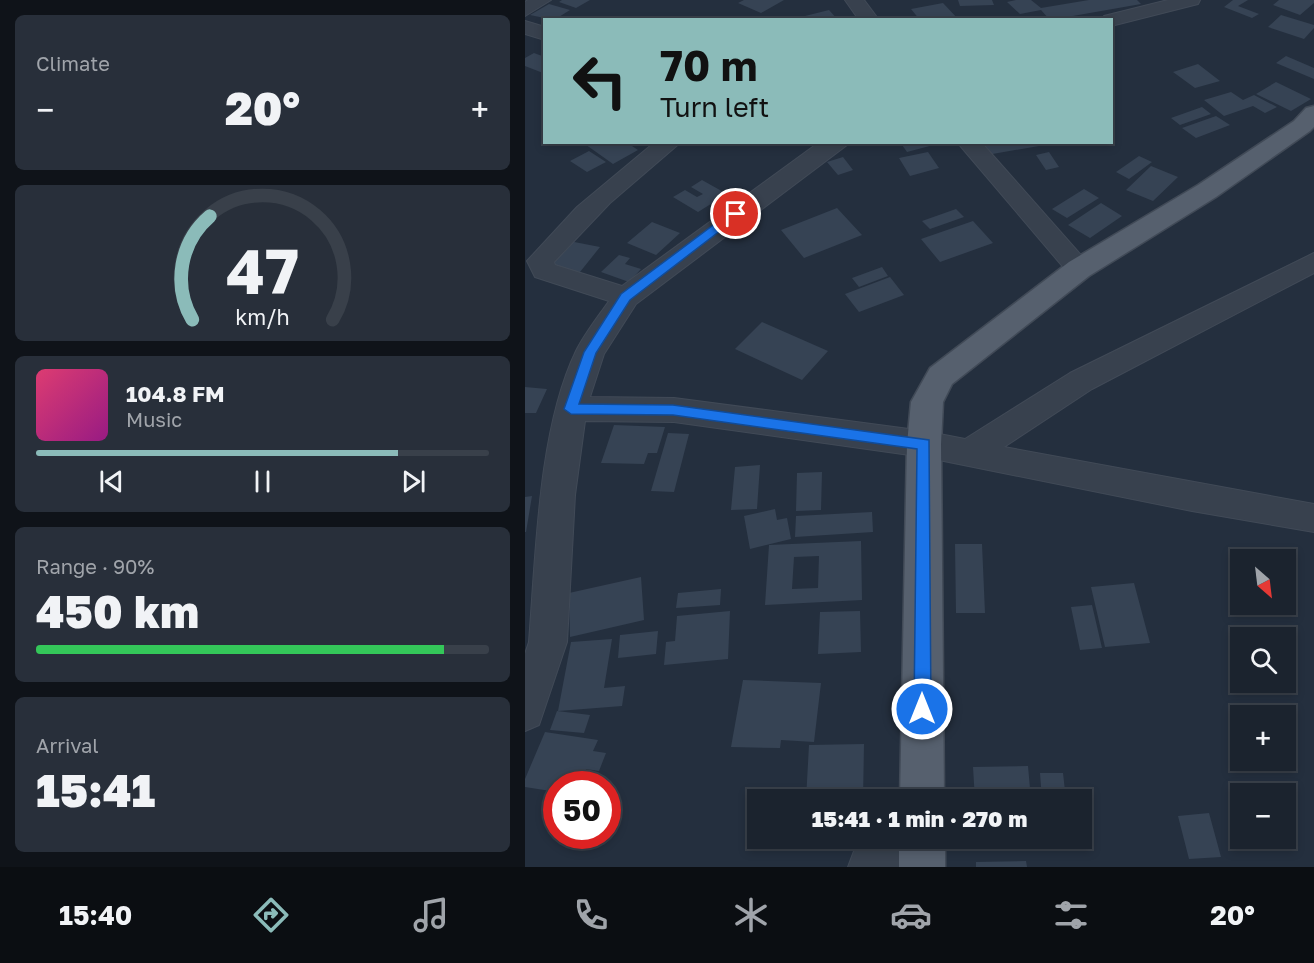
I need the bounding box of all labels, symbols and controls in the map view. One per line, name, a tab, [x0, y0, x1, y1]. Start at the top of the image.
text: 70 m	[660, 40, 757, 90]
icon: left	[561, 42, 639, 120]
text: Climate	[36, 51, 110, 75]
text: 20°	[225, 81, 300, 135]
text: −	[36, 90, 54, 129]
text: +	[471, 90, 489, 129]
text: Turn left	[660, 91, 769, 123]
pin	[710, 188, 761, 239]
icon: arrive	[719, 197, 752, 230]
text: 47	[226, 233, 299, 308]
text: km/h	[235, 305, 290, 331]
text: 104.8 FM	[126, 380, 225, 407]
text: Music	[126, 407, 182, 431]
icon: previous	[95, 465, 128, 498]
icon: pause	[246, 465, 279, 498]
icon: next	[397, 465, 430, 498]
north arrow	[1230, 549, 1296, 615]
map controls	[1230, 549, 1296, 849]
text: Range · 90%	[36, 554, 154, 578]
text: 450 km	[36, 584, 199, 638]
button: search	[1230, 627, 1296, 693]
position arrow	[890, 677, 954, 741]
button: +	[1230, 705, 1296, 771]
text: Arrival	[36, 733, 99, 757]
text: 15:41	[36, 763, 155, 817]
speed limit sign: 50	[543, 771, 621, 849]
button: −	[1230, 783, 1296, 849]
text: 15:41 · 1 min · 270 m	[812, 805, 1027, 832]
icon: directions	[250, 894, 292, 936]
icon: music	[410, 894, 452, 936]
icon: phone	[570, 894, 612, 936]
icon: climate	[730, 894, 772, 936]
icon: car	[890, 894, 932, 936]
icon: filters	[1050, 894, 1092, 936]
text: 15:40	[59, 899, 132, 931]
text: 20°	[1210, 899, 1255, 931]

